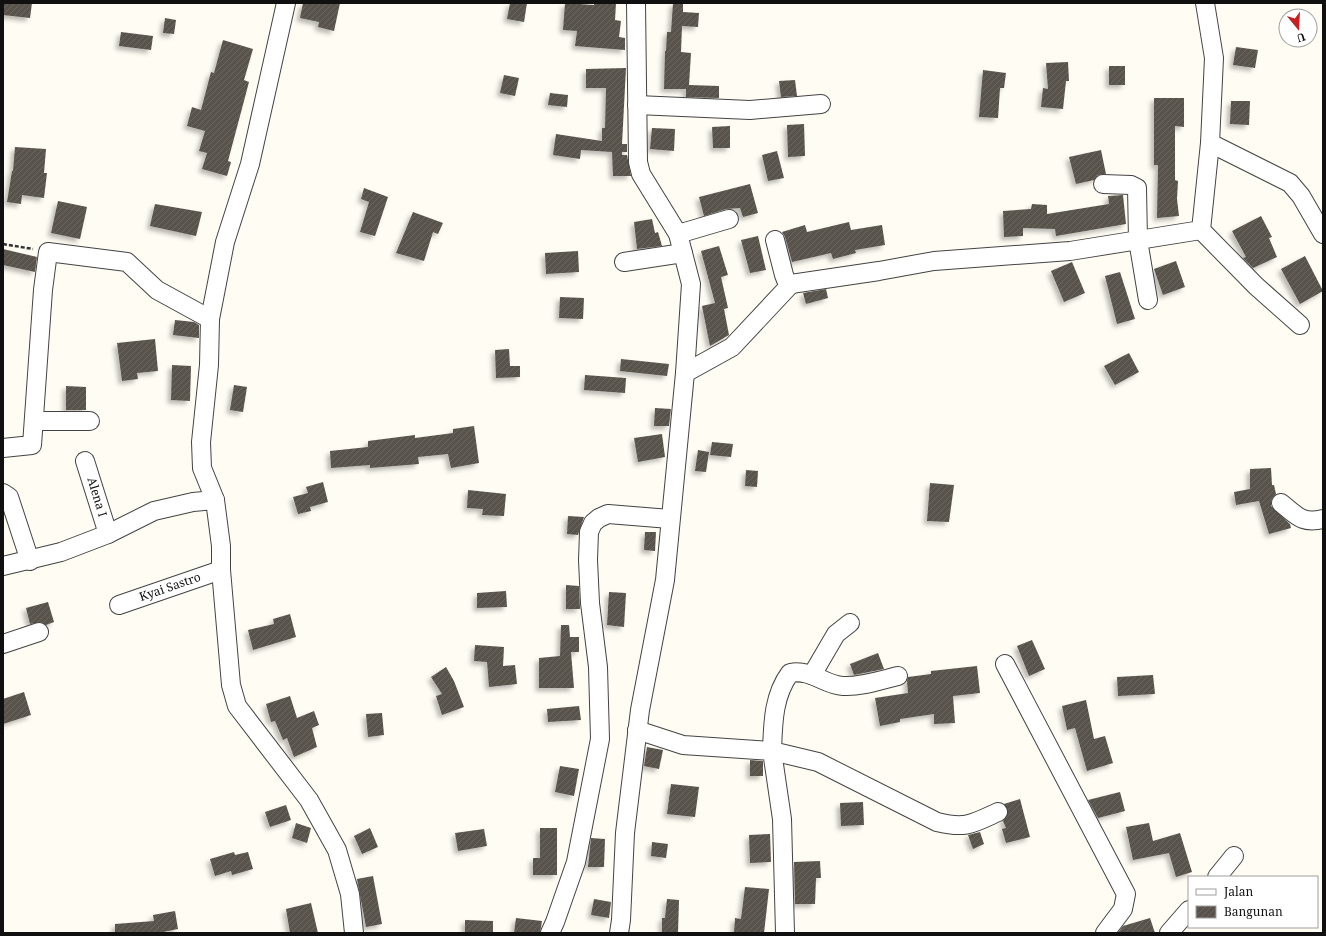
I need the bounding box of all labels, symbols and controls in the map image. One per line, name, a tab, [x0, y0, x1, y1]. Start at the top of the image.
north arrow	[1278, 8, 1318, 48]
text: U	[1294, 30, 1307, 47]
street label: Alena I	[83, 475, 112, 519]
street label: Kyai Sastro	[137, 568, 203, 605]
legend	[1188, 876, 1318, 928]
text: Jalan	[1223, 883, 1254, 900]
text: Bangunan	[1224, 903, 1283, 920]

